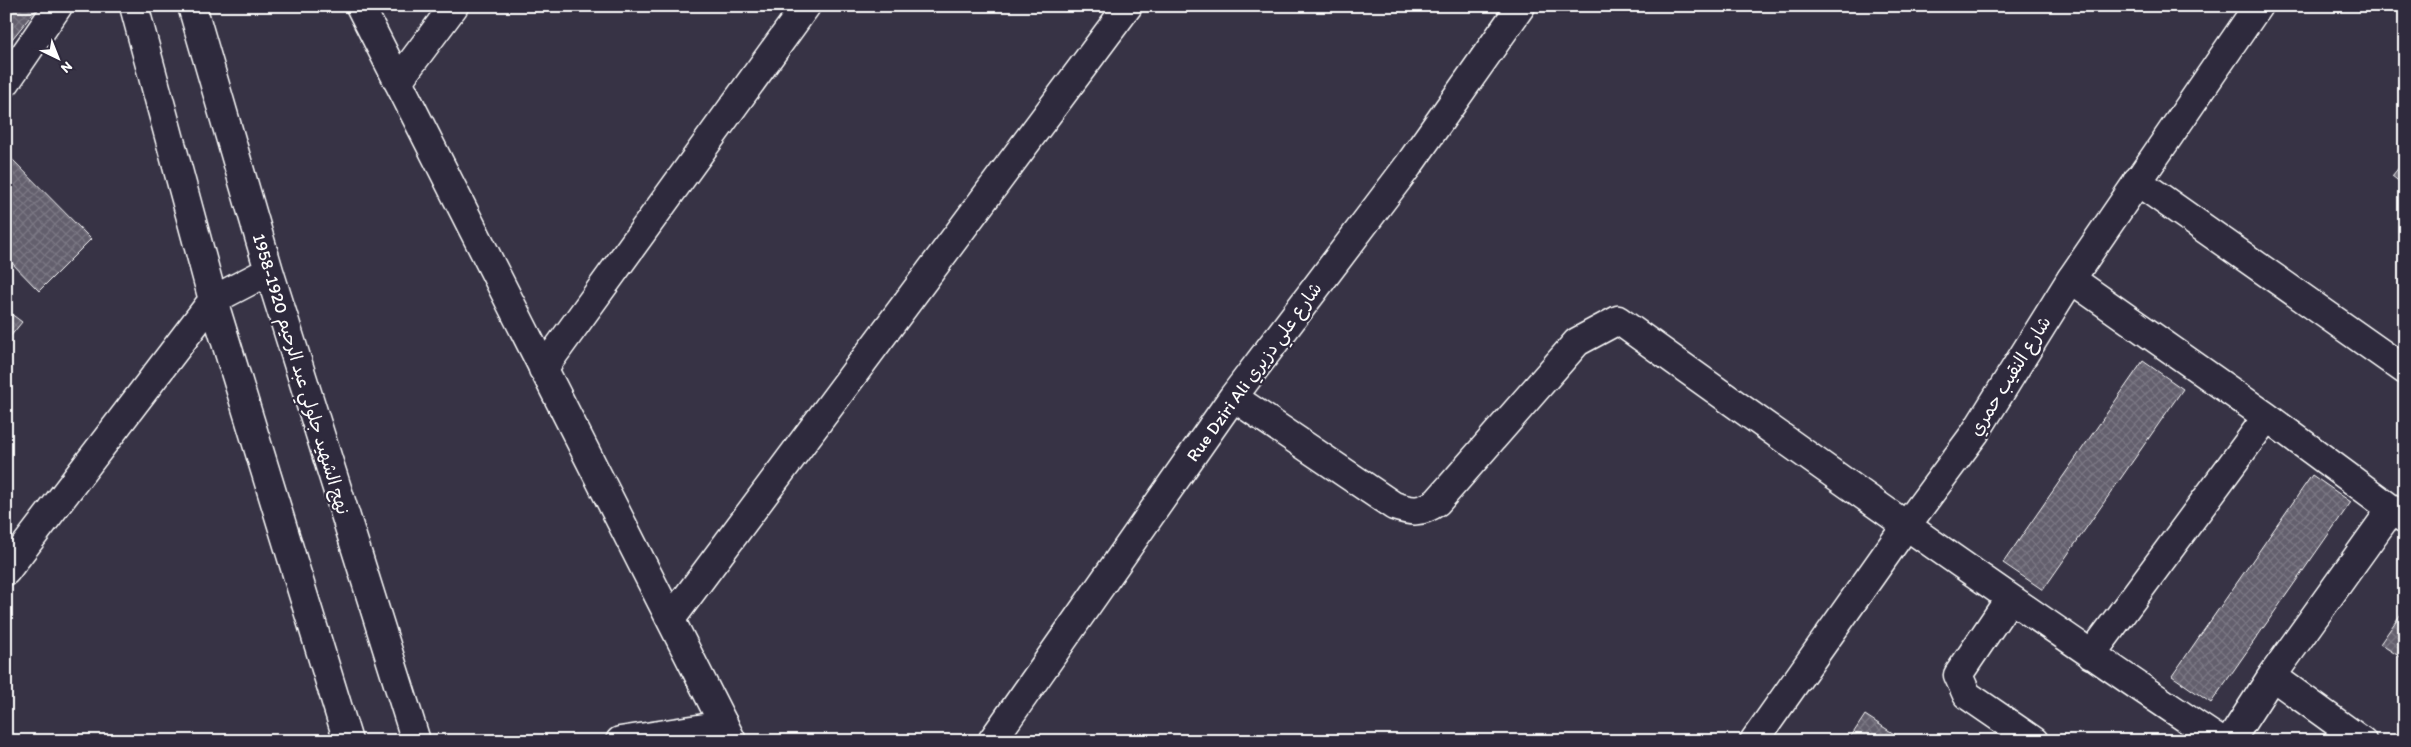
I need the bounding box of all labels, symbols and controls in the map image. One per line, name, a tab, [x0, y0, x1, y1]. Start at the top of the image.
north arrow	[32, 32, 82, 82]
text: N	[57, 58, 76, 77]
street label: نهج الشهيد جلولي عبد الرحيم 1920-1958	[243, 231, 354, 519]
street label: Rue Dziri Ali شارع علي دزيري	[1182, 278, 1330, 469]
street label: شارع النقيب حمري	[1964, 312, 2057, 441]

